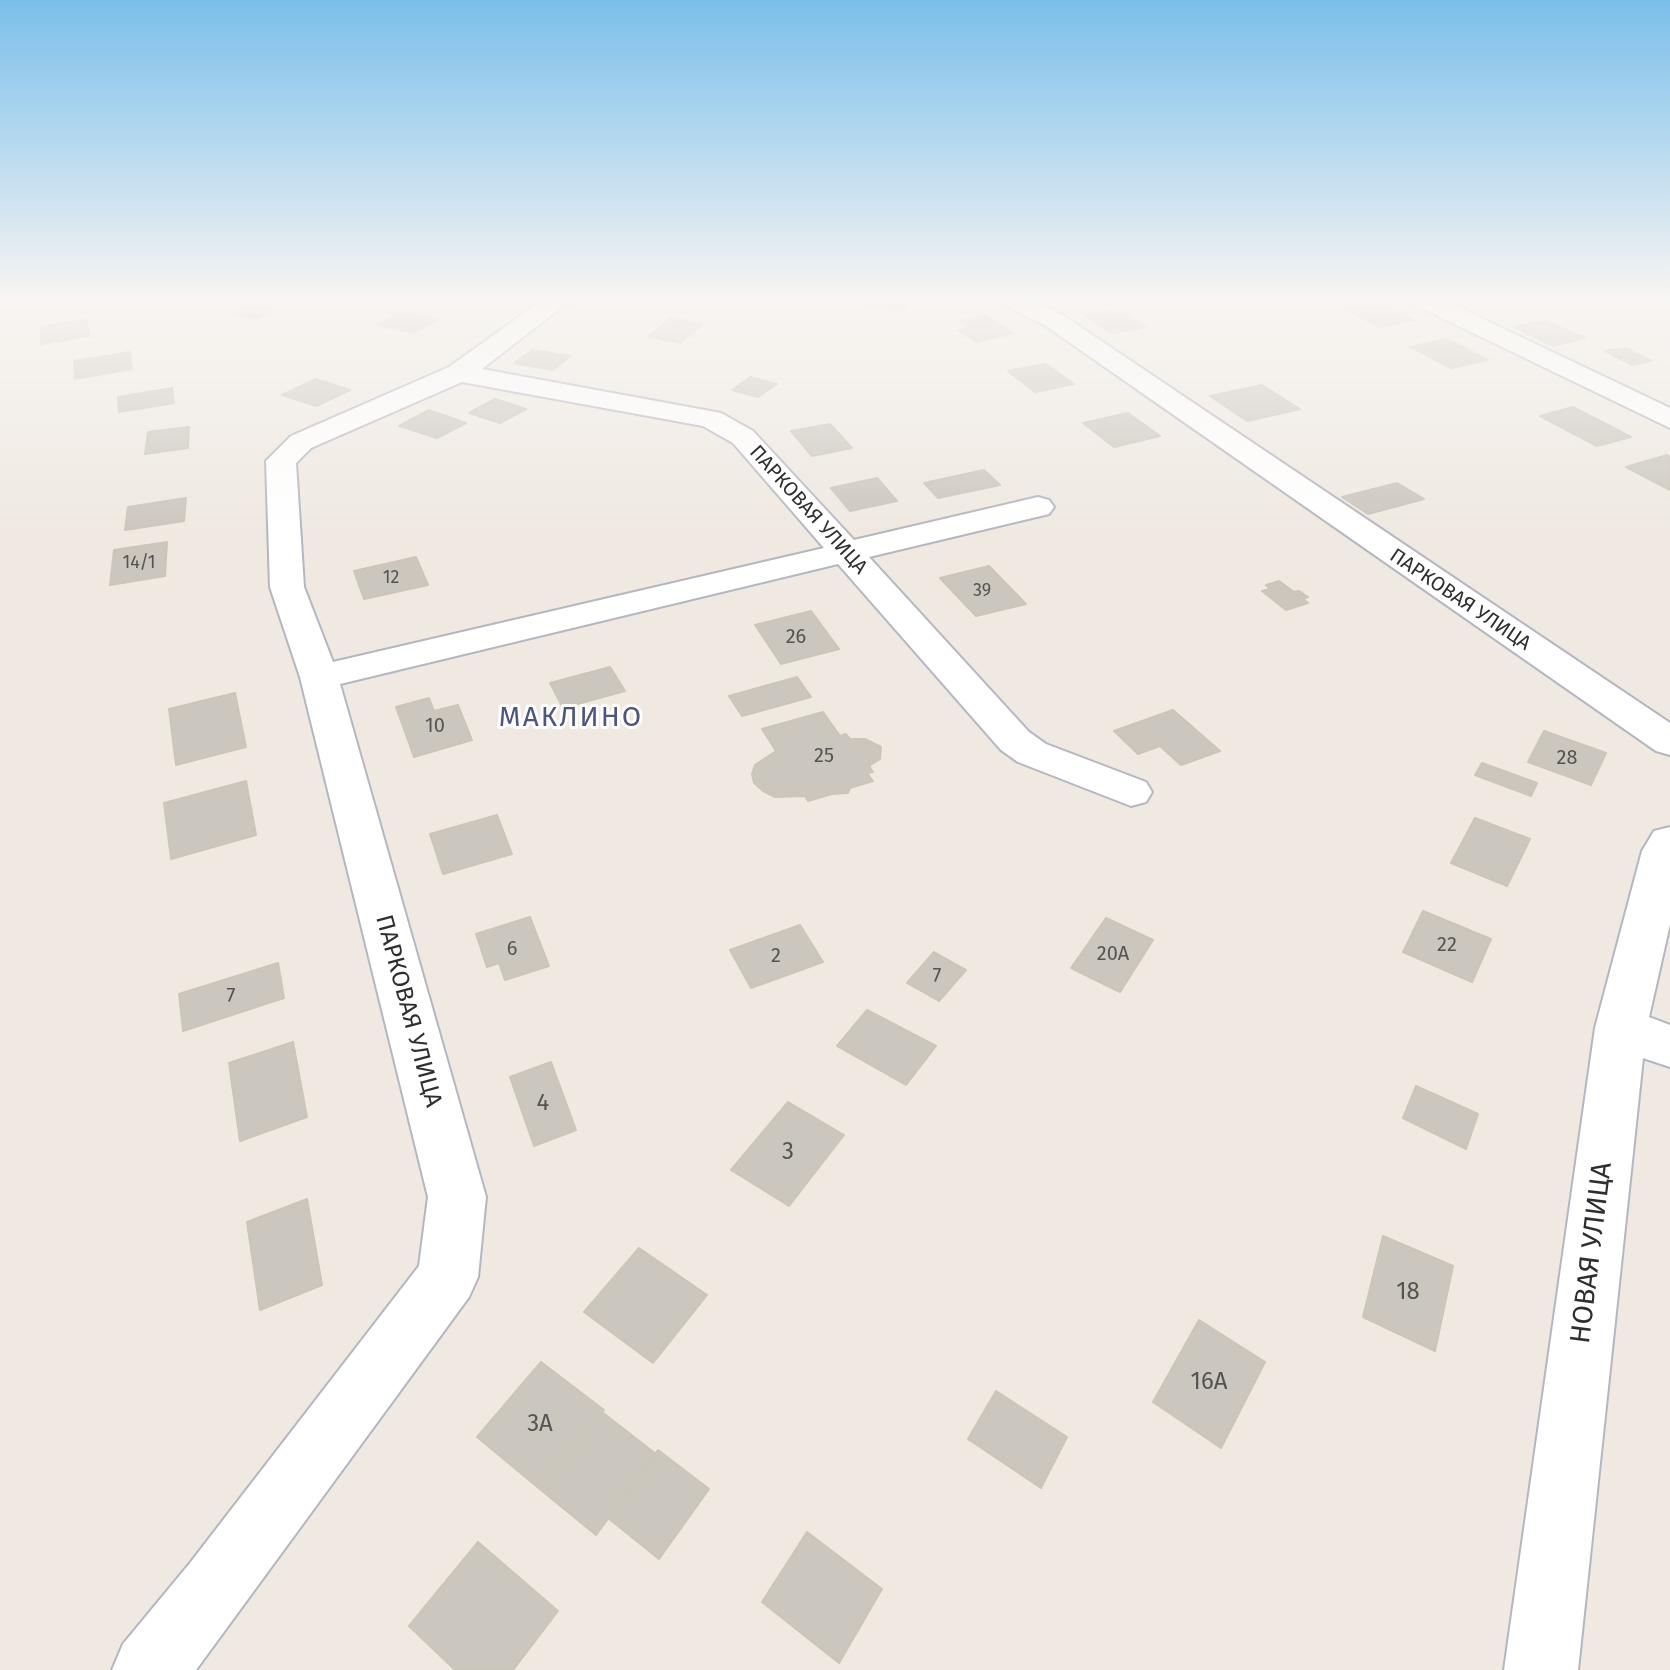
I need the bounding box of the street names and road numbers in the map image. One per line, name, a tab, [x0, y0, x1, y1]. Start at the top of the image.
street label: ПАРКОВАЯ УЛИЦА	[744, 441, 872, 579]
street label: ПАРКОВАЯ УЛИЦА	[1385, 544, 1535, 656]
street label: ПАРКОВАЯ УЛИЦА	[368, 912, 448, 1110]
street label: НОВАЯ УЛИЦА	[1564, 1160, 1620, 1346]

